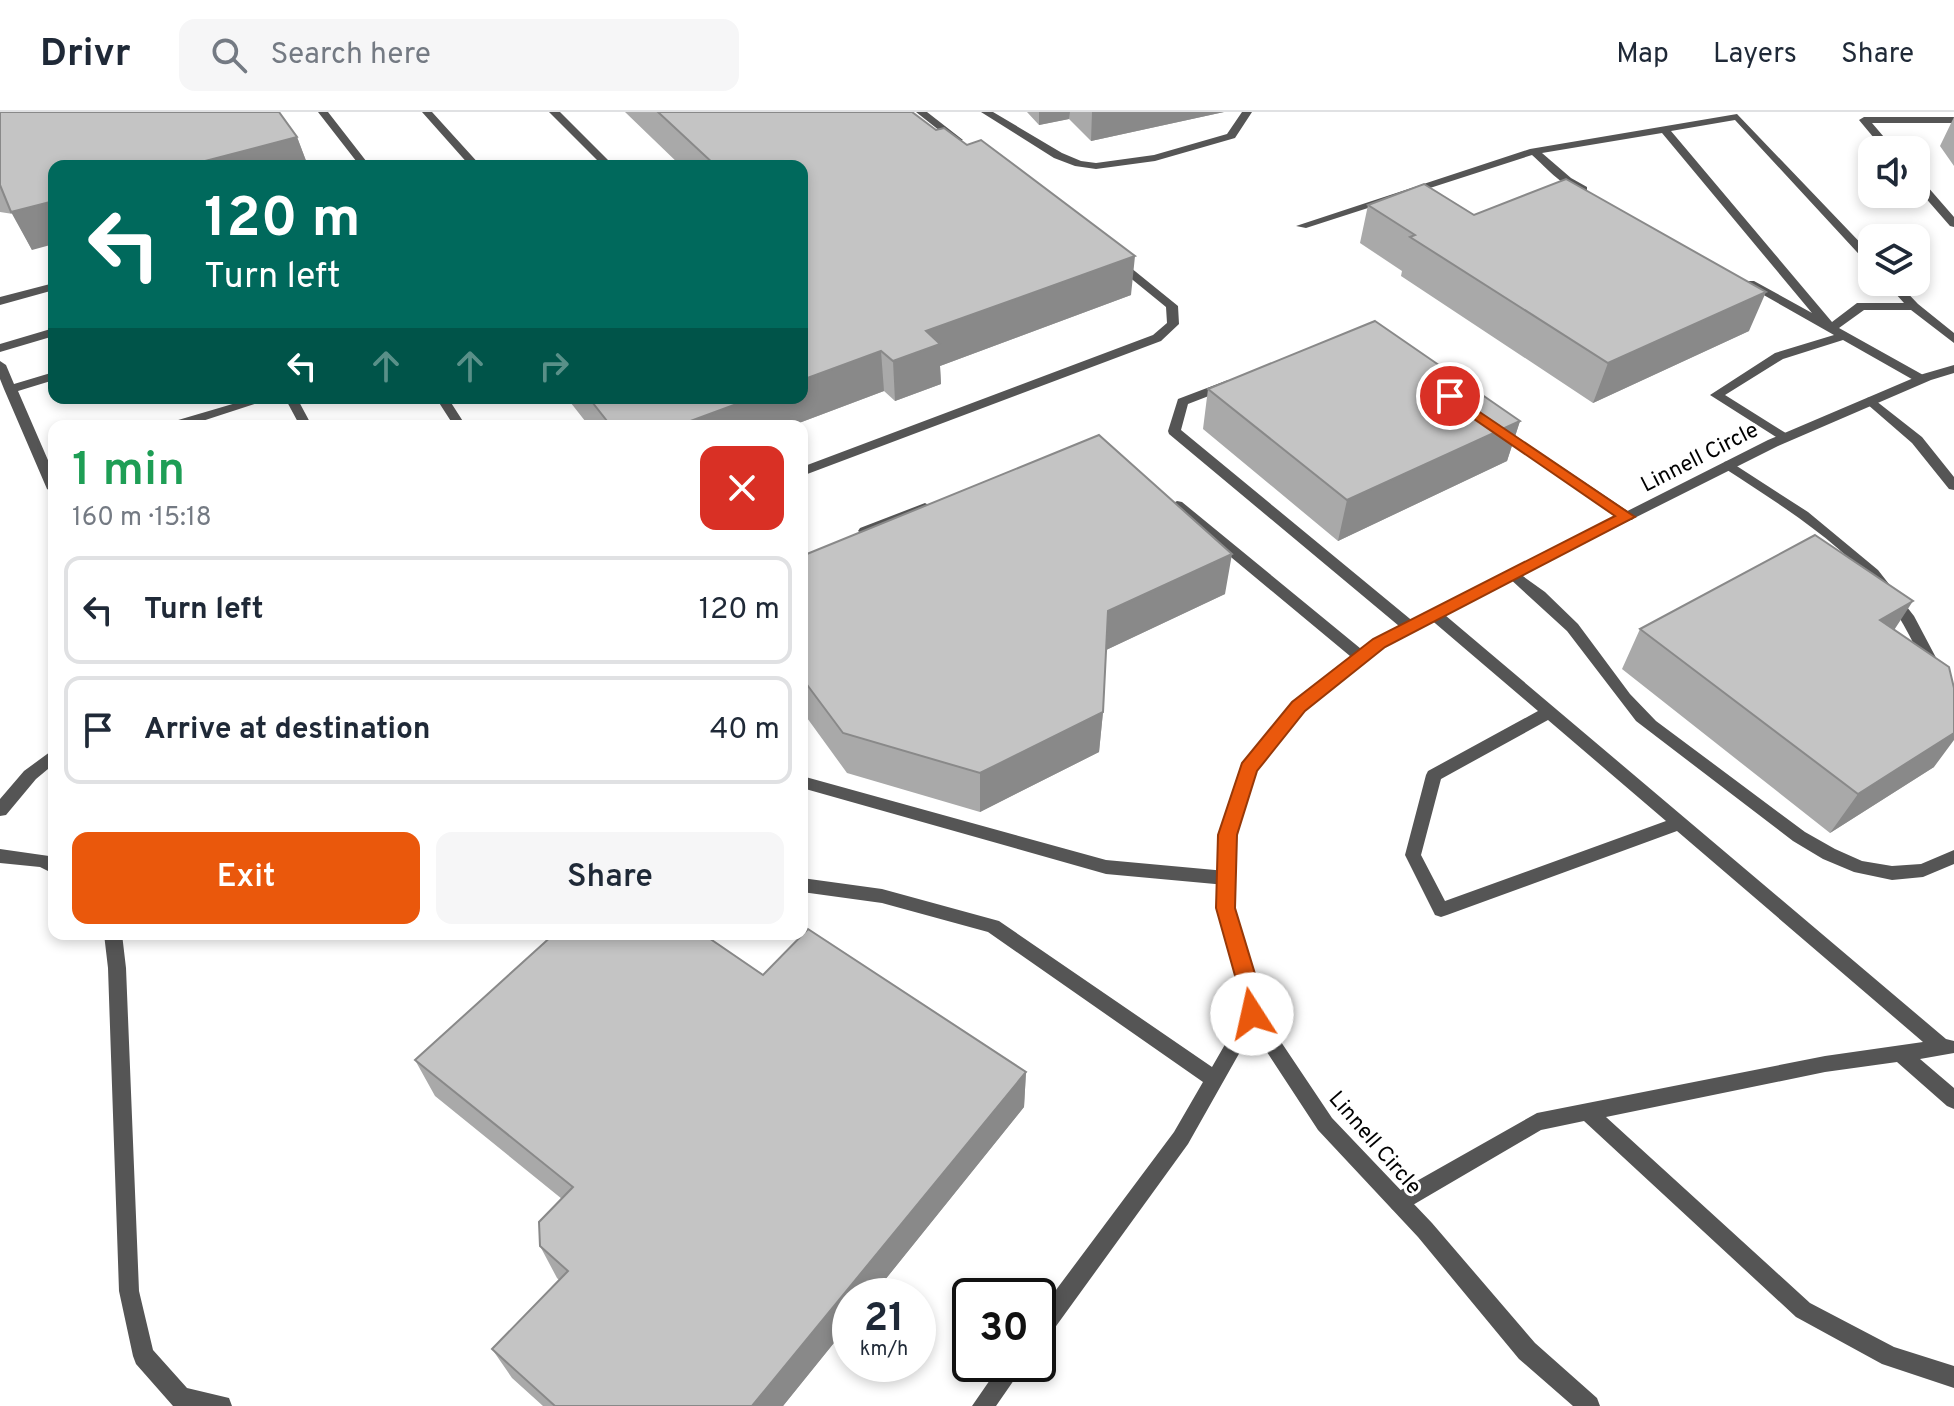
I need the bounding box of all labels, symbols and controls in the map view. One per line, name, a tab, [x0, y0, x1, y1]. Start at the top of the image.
search box	[179, 19, 739, 91]
text: Drivr	[40, 31, 131, 80]
icon: search	[207, 33, 251, 77]
text: Search here	[271, 37, 431, 74]
text: Map	[1616, 37, 1669, 73]
text: Layers	[1713, 37, 1797, 73]
text: Share	[1841, 37, 1914, 73]
map controls	[1858, 136, 1930, 296]
button: sound	[1858, 136, 1930, 208]
text: 120 m	[204, 186, 361, 256]
icon: left	[72, 192, 176, 296]
button: layers	[1858, 224, 1930, 296]
text: Turn left	[204, 255, 341, 301]
icon: left	[280, 344, 324, 388]
icon: ahead	[364, 344, 408, 388]
icon: ahead	[448, 344, 492, 388]
icon: right	[532, 344, 576, 388]
pin	[1416, 362, 1484, 430]
icon: arrive	[1428, 374, 1472, 418]
street label: Linnell Circle	[1637, 417, 1763, 499]
text: 1 min	[72, 442, 185, 502]
button: close	[700, 446, 784, 530]
text: 160 m · 15:18	[72, 502, 212, 535]
icon: left	[76, 588, 120, 632]
text: Turn left	[144, 592, 264, 629]
text: 120 m	[699, 592, 780, 629]
icon: arrive	[76, 708, 120, 752]
text: Arrive at destination	[144, 712, 430, 749]
text: 40 m	[710, 712, 780, 749]
button: Exit	[72, 832, 420, 924]
button: Share	[436, 832, 784, 924]
position arrow	[1210, 972, 1294, 1056]
street label: Linnell Circle	[1322, 1086, 1426, 1201]
speed limit sign: 30	[952, 1278, 1056, 1382]
text: 21	[864, 1295, 904, 1345]
text: km/h	[860, 1337, 908, 1363]

